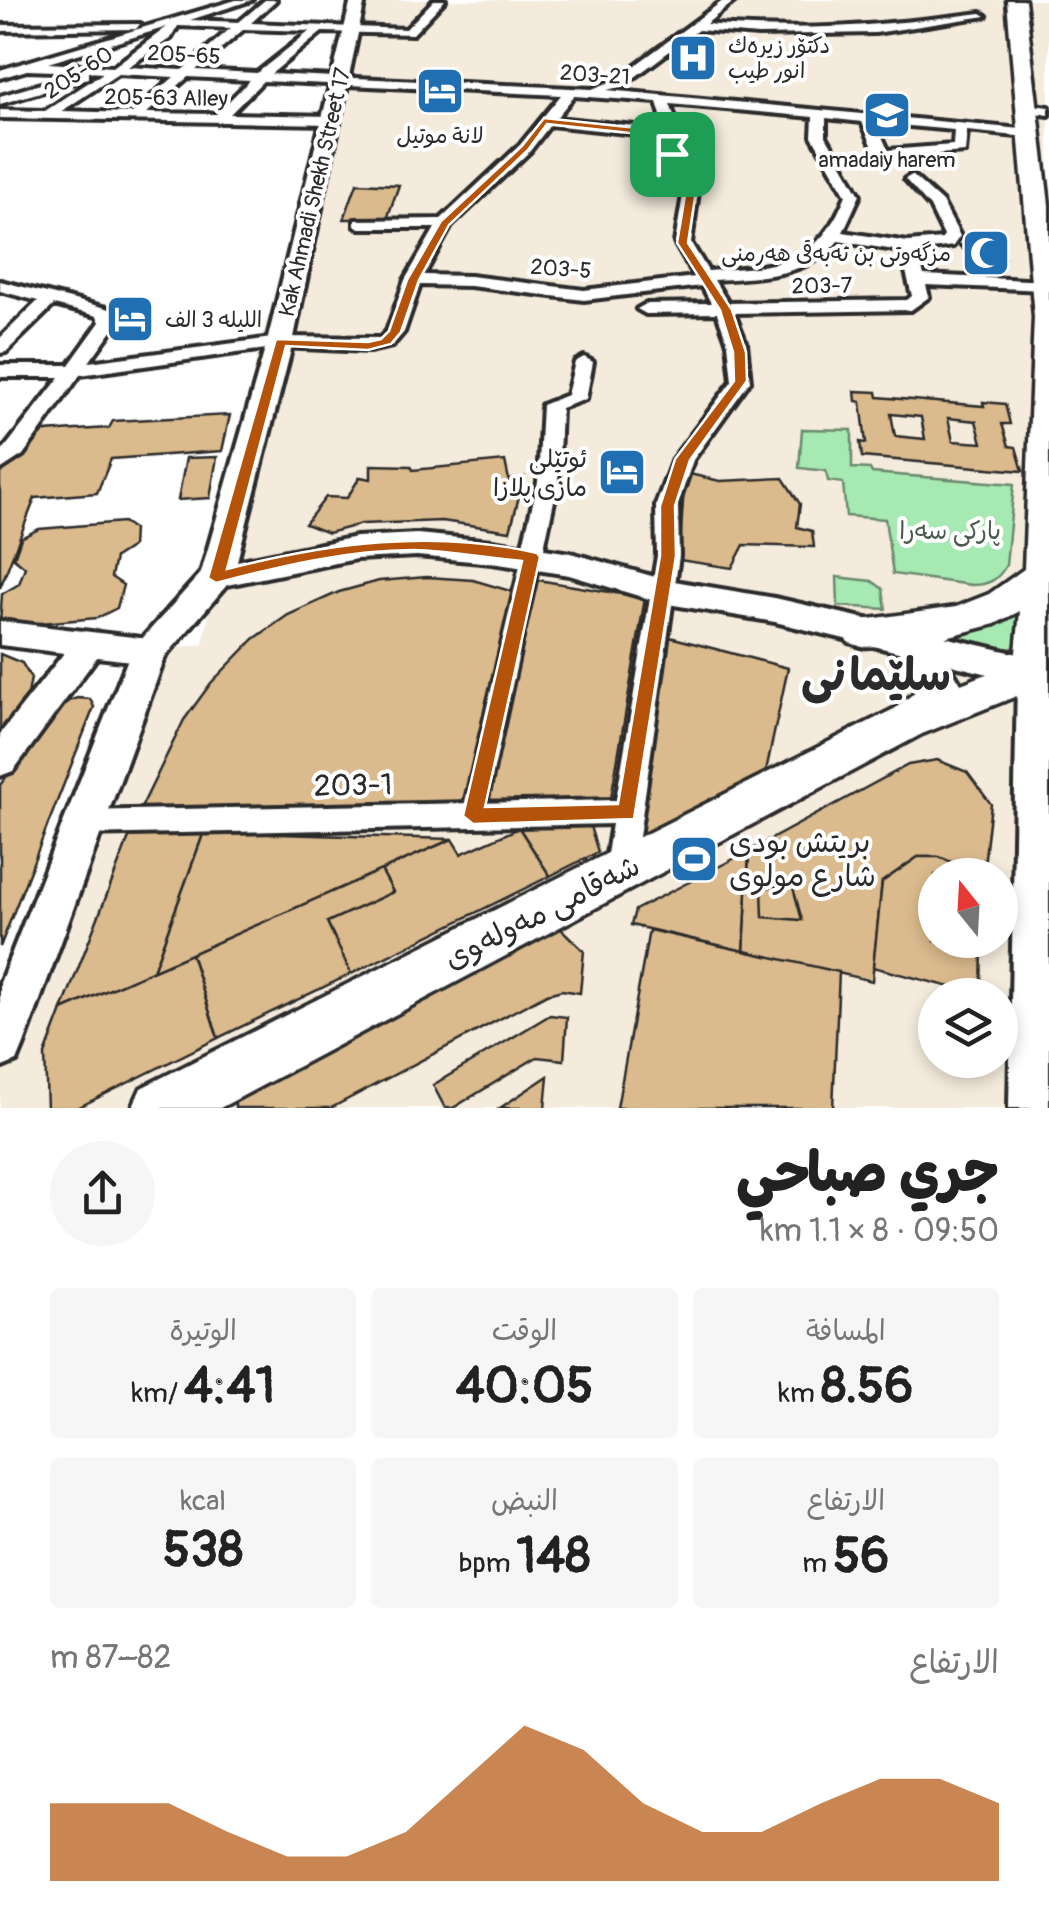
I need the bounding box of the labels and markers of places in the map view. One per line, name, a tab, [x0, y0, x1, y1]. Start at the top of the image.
hospital icon: دکتۆر زیرەك انور طیب	[667, 32, 719, 84]
place label: دکتۆر زیرەك انور طیب	[728, 32, 830, 85]
hotel icon: لانة موتيل	[414, 65, 466, 117]
school or university icon: amadaiy harem	[861, 89, 913, 141]
pin	[630, 112, 715, 197]
place label: لانة موتيل	[396, 122, 484, 150]
place label: amadaiy harem	[818, 146, 956, 174]
mosque icon: مزگەوتی بن تەبەقی هەرمنی	[960, 227, 1012, 279]
place label: مزگەوتی بن تەبەقی هەرمنی	[721, 240, 951, 268]
hotel icon: الليله 3 الف	[104, 293, 156, 345]
place label: الليله 3 الف	[165, 306, 262, 334]
place label: ئوتێلی مازی پلازا	[493, 444, 587, 504]
hotel icon: ئوتێلی مازی پلازا	[596, 446, 648, 498]
place label: بريتش بودى شارع مولوى	[729, 824, 876, 897]
sports icon: بريتش بودى شارع مولوى	[668, 833, 720, 885]

